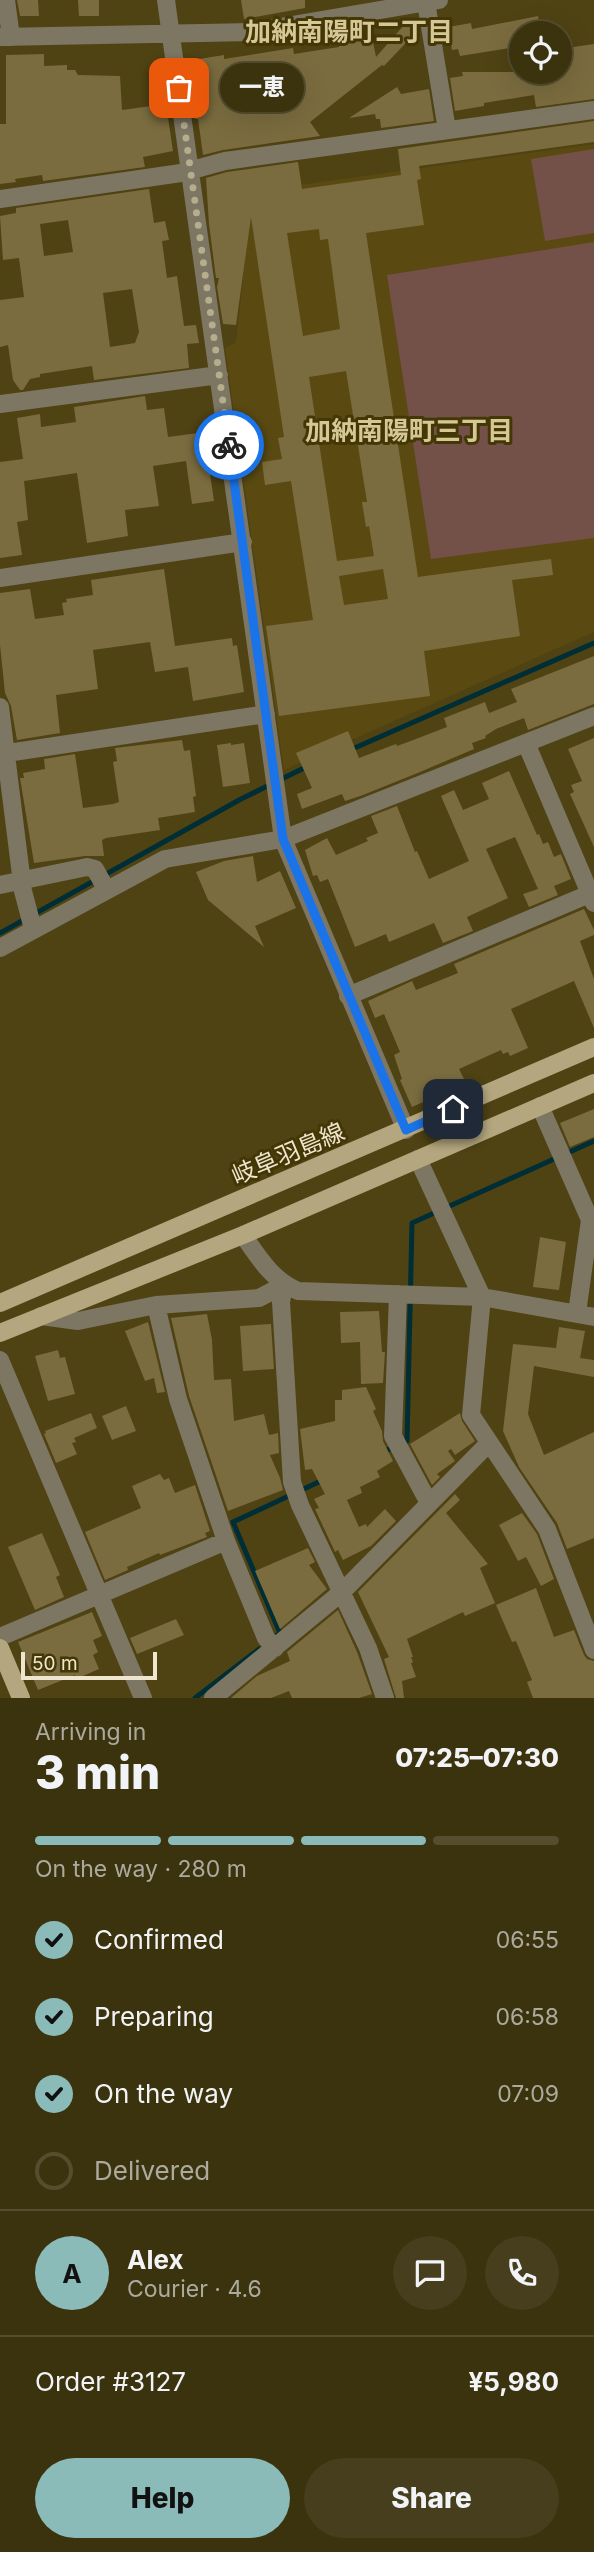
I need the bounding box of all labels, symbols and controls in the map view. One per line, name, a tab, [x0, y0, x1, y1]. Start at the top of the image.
district label: 加納南陽町二丁目	[245, 16, 453, 47]
map controls	[509, 21, 572, 84]
button: locate	[509, 21, 572, 84]
pin	[149, 58, 209, 118]
callout: 一恵	[221, 64, 305, 112]
icon: bag	[160, 69, 198, 107]
text: 一恵	[239, 73, 285, 101]
courier	[194, 410, 264, 480]
district label: 加納南陽町三丁目	[305, 415, 513, 446]
icon: bike	[210, 426, 248, 464]
pin	[423, 1079, 483, 1139]
icon: home	[434, 1090, 472, 1128]
street label: 岐阜羽島線	[227, 1117, 349, 1190]
scale bar	[21, 1649, 158, 1681]
text: 50 m	[32, 1652, 78, 1675]
text: Arriving in	[35, 1718, 146, 1746]
text: 07:25–07:30	[395, 1742, 559, 1773]
text: 3 min	[35, 1744, 160, 1800]
text: On the way · 280 m	[35, 1855, 247, 1883]
icon: check	[35, 1921, 73, 1959]
text: Confirmed	[94, 1924, 224, 1955]
text: 06:55	[496, 1926, 559, 1954]
icon: check	[35, 1998, 73, 2036]
text: Preparing	[94, 2001, 214, 2032]
text: 06:58	[495, 2003, 559, 2031]
icon: check	[35, 2075, 73, 2113]
text: On the way	[94, 2078, 233, 2109]
text: 07:09	[497, 2080, 559, 2108]
text: Delivered	[94, 2155, 210, 2186]
button: chat	[393, 2236, 467, 2310]
button: phone	[485, 2236, 559, 2310]
text: Alex	[127, 2244, 184, 2275]
text: A	[62, 2258, 82, 2289]
text: Courier · 4.6	[127, 2275, 262, 2303]
text: Order #3127	[35, 2366, 186, 2397]
text: ¥5,980	[468, 2366, 559, 2397]
button: Help	[35, 2458, 290, 2538]
button: Share	[304, 2458, 559, 2538]

